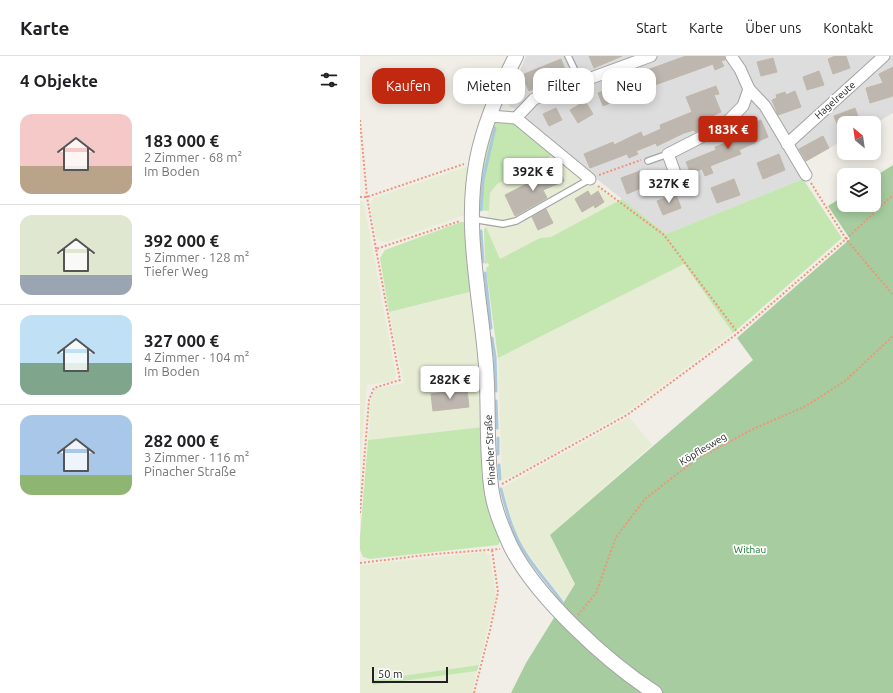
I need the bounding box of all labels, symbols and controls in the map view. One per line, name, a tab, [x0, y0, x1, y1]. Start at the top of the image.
text: Karte	[20, 17, 69, 39]
text: Start	[636, 20, 667, 36]
text: Karte	[689, 20, 723, 36]
text: Über uns	[745, 20, 801, 36]
text: Kontakt	[823, 20, 873, 36]
chip: Kaufen	[372, 68, 445, 104]
chip: Mieten	[453, 68, 525, 104]
chip: Filter	[533, 68, 594, 104]
chip: Neu	[602, 68, 656, 104]
icon: filters	[318, 69, 340, 91]
text: 4 Objekte	[20, 71, 98, 90]
street label: Hagelreute	[813, 79, 857, 121]
pin: 183K €	[695, 116, 761, 150]
north arrow	[837, 116, 881, 160]
map controls	[837, 116, 881, 212]
text: 183K €	[707, 122, 749, 136]
icon: home	[52, 130, 100, 178]
text: 183 000 €	[144, 131, 219, 150]
text: 2 Zimmer · 68 m²	[144, 150, 242, 164]
pin: 392K €	[500, 158, 566, 192]
text: Im Boden	[144, 164, 200, 178]
text: 392K €	[512, 164, 554, 178]
button: layers	[837, 168, 881, 212]
pin: 327K €	[636, 170, 702, 204]
text: 327K €	[648, 176, 690, 190]
icon: home	[52, 231, 100, 279]
text: 392 000 €	[144, 231, 219, 250]
text: 5 Zimmer · 128 m²	[144, 250, 250, 264]
text: Tiefer Weg	[144, 264, 208, 278]
icon: home	[52, 331, 100, 379]
text: 327 000 €	[144, 331, 219, 350]
text: 4 Zimmer · 104 m²	[144, 350, 250, 364]
text: Im Boden	[144, 364, 200, 378]
pin: 282K €	[417, 366, 483, 400]
text: 282K €	[429, 372, 471, 386]
street label: Pinacher Straße	[483, 414, 497, 486]
icon: home	[52, 431, 100, 479]
text: 282 000 €	[144, 431, 219, 450]
street label: Köpflesweg	[677, 431, 729, 467]
text: 3 Zimmer · 116 m²	[144, 450, 250, 464]
text: Pinacher Straße	[144, 464, 236, 478]
park label: Withau	[734, 544, 766, 555]
scale bar	[372, 665, 448, 684]
text: 50 m	[378, 668, 402, 680]

